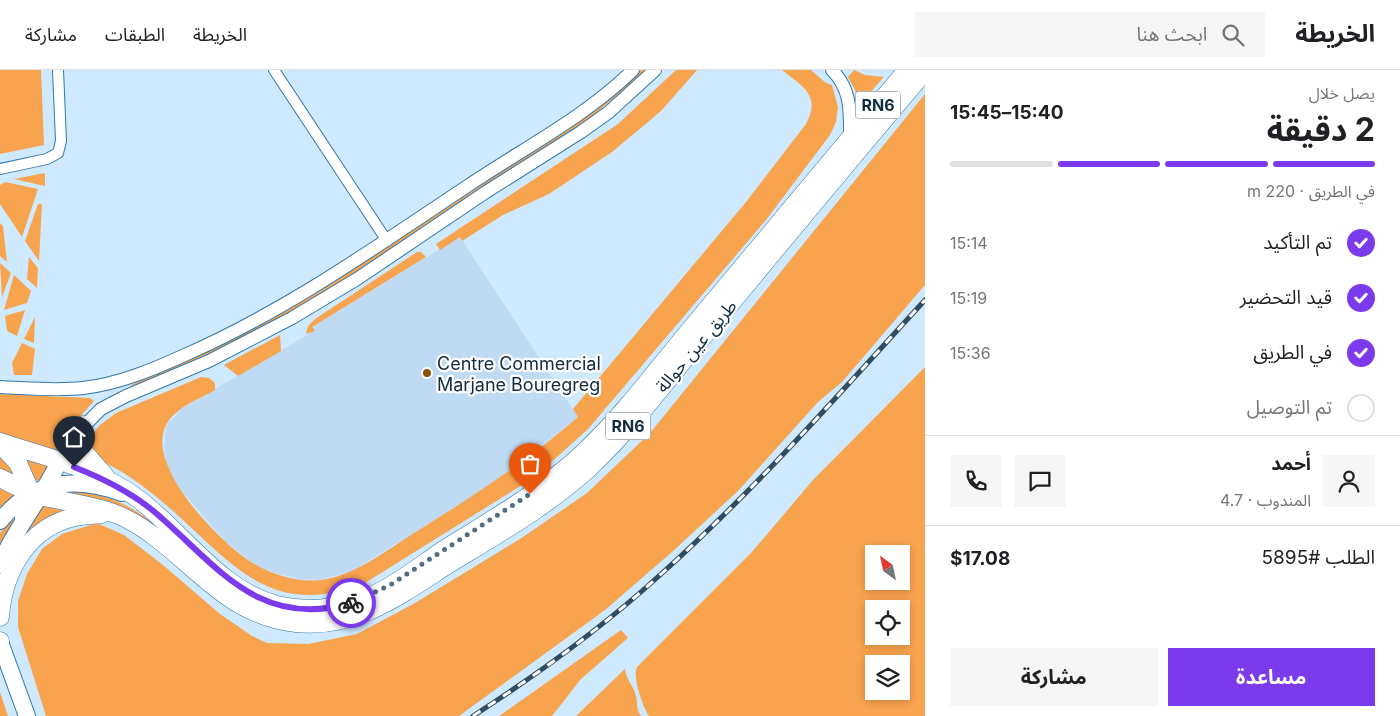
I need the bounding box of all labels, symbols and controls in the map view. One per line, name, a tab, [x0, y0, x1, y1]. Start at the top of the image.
search box	[915, 12, 1265, 57]
text: الخريطة	[1295, 19, 1375, 48]
icon: search	[1219, 21, 1247, 49]
text: ابحث هنا	[1136, 23, 1207, 46]
text: مشاركة	[25, 24, 77, 45]
text: الطبقات	[105, 24, 165, 45]
text: الخريطة	[193, 24, 247, 45]
text: يصل خلال	[1309, 83, 1375, 103]
road number: RN6	[856, 92, 900, 118]
text: 15:40–15:45	[950, 101, 1064, 124]
text: 2 دقيقة	[1267, 110, 1375, 149]
text: في الطريق · 220 m	[1247, 181, 1375, 201]
icon: check	[1347, 229, 1375, 257]
text: تم التأكيد	[1263, 231, 1332, 254]
text: 15:14	[950, 233, 988, 253]
icon: check	[1347, 284, 1375, 312]
text: قيد التحضير	[1240, 286, 1332, 309]
text: 15:19	[950, 288, 987, 308]
street label: طريق عين حوالة	[651, 295, 742, 397]
icon: check	[1347, 339, 1375, 367]
text: في الطريق	[1253, 341, 1332, 364]
text: 15:36	[950, 343, 991, 363]
place label: Centre Commercial Marjane Bouregreg	[437, 353, 601, 395]
marker: Centre Commercial Marjane Bouregreg	[421, 367, 433, 379]
text: تم التوصيل	[1247, 396, 1332, 419]
road number: RN6	[606, 412, 650, 440]
pin	[53, 416, 95, 467]
icon: home	[60, 423, 88, 451]
pin	[509, 443, 551, 494]
icon: bag	[516, 450, 544, 478]
text: أحمد	[1271, 452, 1311, 475]
button: phone	[950, 455, 1002, 507]
button: chat	[1014, 455, 1066, 507]
button: person	[1323, 455, 1375, 507]
text: المندوب · 4.7	[1220, 490, 1311, 510]
north arrow	[865, 545, 910, 590]
map controls	[865, 545, 910, 700]
text: الطلب #5895	[1262, 546, 1375, 569]
text: $17.08	[950, 547, 1010, 570]
courier	[326, 578, 376, 628]
icon: bike	[337, 589, 365, 617]
button: locate	[865, 600, 910, 645]
button: مشاركة	[950, 648, 1158, 706]
button: مساعدة	[1168, 648, 1375, 706]
button: layers	[865, 655, 910, 700]

